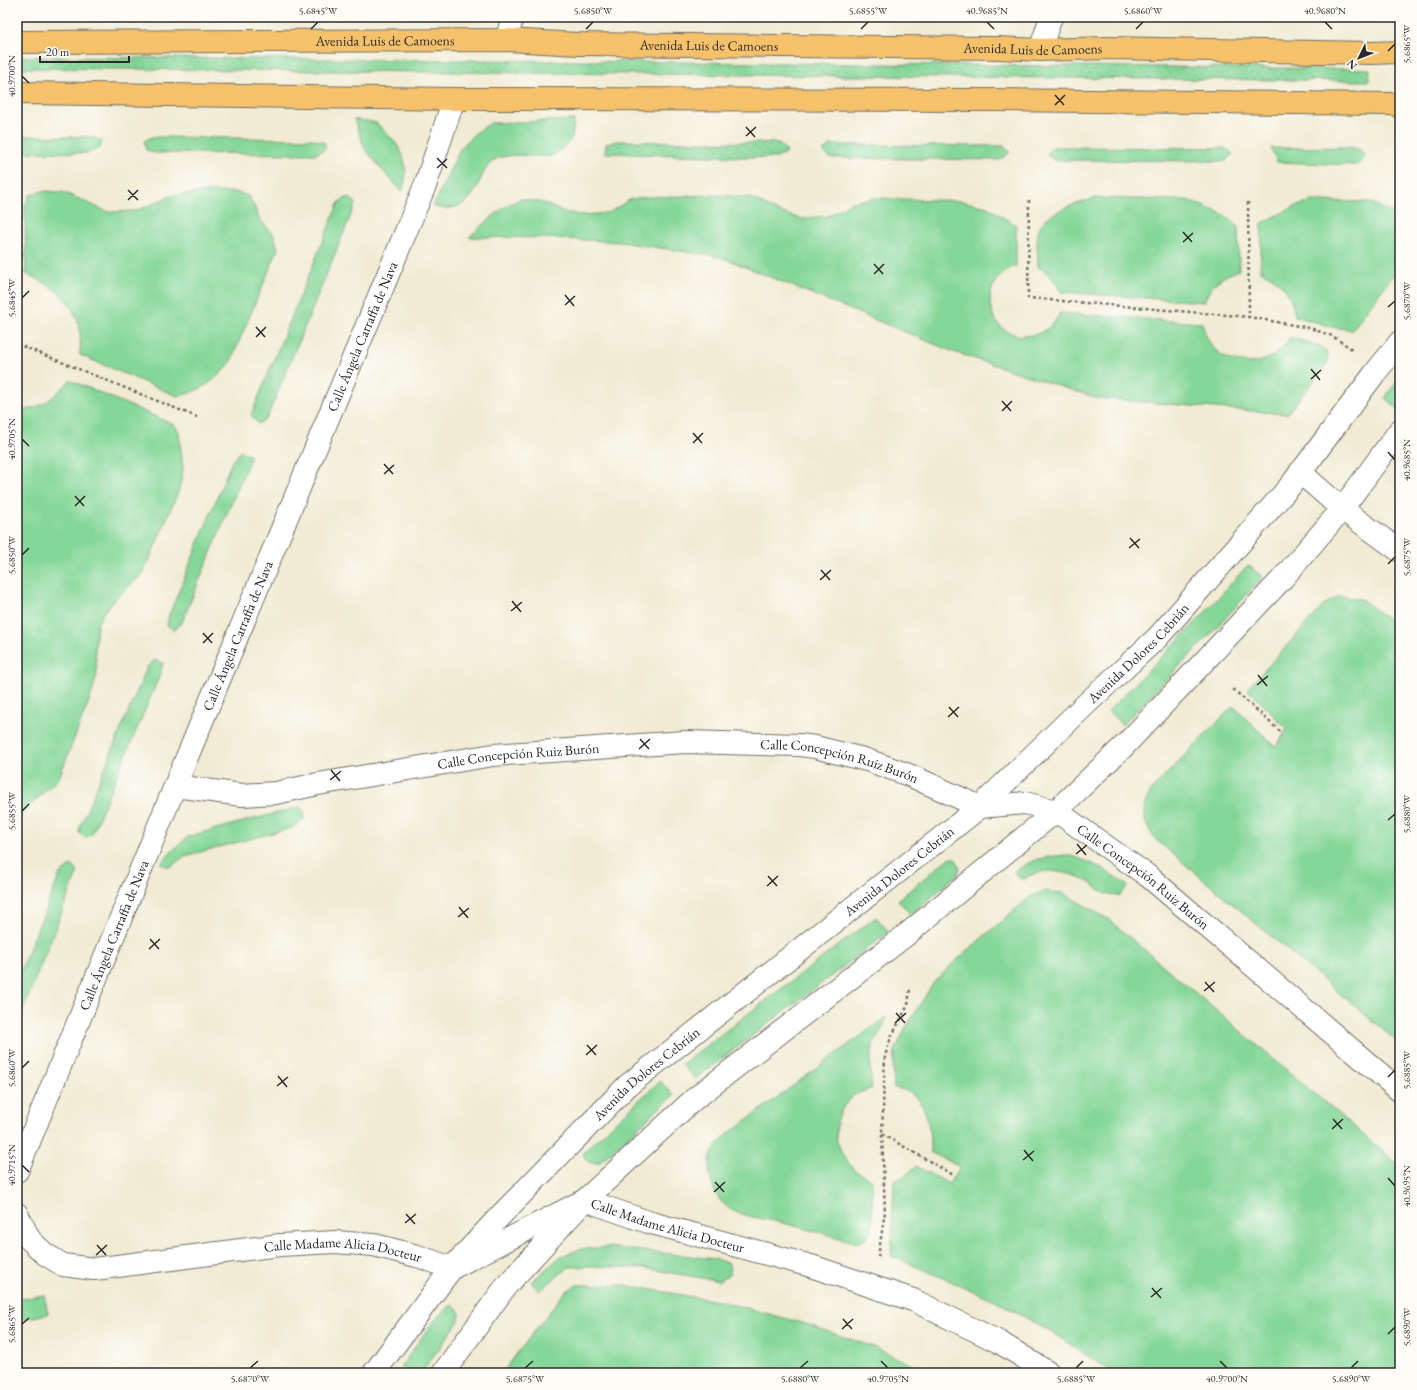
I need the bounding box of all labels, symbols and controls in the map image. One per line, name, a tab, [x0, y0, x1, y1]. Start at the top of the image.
text: 5.6845°W	[299, 4, 338, 17]
text: 5.6850°W	[574, 4, 613, 17]
text: 5.6855°W	[849, 4, 888, 17]
text: 40.9685°N	[966, 4, 1008, 17]
text: 5.6860°W	[1124, 4, 1163, 17]
text: 40.9680°N	[1304, 4, 1346, 17]
text: 5.6865°W	[1400, 24, 1413, 63]
street label: Avenida Luis de Camoens	[315, 31, 455, 50]
street label: Avenida Luis de Camoens	[638, 36, 779, 55]
scale bar	[40, 38, 129, 64]
north arrow	[1339, 38, 1379, 78]
street label: Avenida Luis de Camoens	[962, 39, 1103, 59]
text: 20 m	[46, 44, 70, 60]
text: 40.9700°N	[5, 55, 18, 97]
text: N	[1343, 57, 1360, 73]
street label: Calle Ángela Carraffa de Nava	[323, 258, 402, 414]
text: 5.6845°W	[5, 278, 18, 317]
text: 5.6870°W	[1400, 281, 1413, 320]
text: 40.9705°N	[5, 418, 18, 460]
text: 40.9685°N	[1400, 439, 1413, 481]
text: 5.6850°W	[5, 535, 18, 574]
text: 5.6875°W	[1400, 537, 1413, 576]
street label: Calle Ángela Carraffa de Nava	[198, 558, 277, 713]
street label: Avenida Dolores Cebrián	[1083, 599, 1193, 708]
street label: Calle Concepción Ruiz Burón	[760, 735, 922, 787]
street label: Calle Concepción Ruiz Burón	[436, 739, 600, 773]
text: 5.6855°W	[5, 791, 18, 830]
text: 5.6880°W	[1400, 794, 1413, 833]
street label: Calle Concepción Ruiz Burón	[1073, 820, 1214, 934]
street label: Avenida Dolores Cebrián	[840, 822, 958, 921]
street label: Calle Ángela Carraffa de Nava	[75, 857, 153, 1013]
street label: Avenida Dolores Cebrián	[588, 1023, 704, 1125]
text: 5.6860°W	[5, 1048, 18, 1087]
text: 5.6885°W	[1400, 1050, 1413, 1089]
text: 40.9715°N	[5, 1144, 18, 1186]
text: 40.9695°N	[1400, 1165, 1413, 1207]
street label: Calle Madame Alicia Docteur	[588, 1194, 747, 1257]
street label: Calle Madame Alicia Docteur	[263, 1233, 425, 1266]
text: 5.6865°W	[5, 1304, 18, 1343]
text: 5.6890°W	[1400, 1307, 1413, 1346]
text: 5.6870°W	[231, 1372, 270, 1385]
text: 5.6875°W	[506, 1372, 545, 1385]
text: 5.6880°W	[781, 1372, 820, 1385]
text: 40.9705°N	[867, 1372, 909, 1385]
text: 5.6885°W	[1057, 1372, 1096, 1385]
text: 40.9700°N	[1206, 1372, 1248, 1385]
text: 5.6890°W	[1332, 1372, 1371, 1385]

